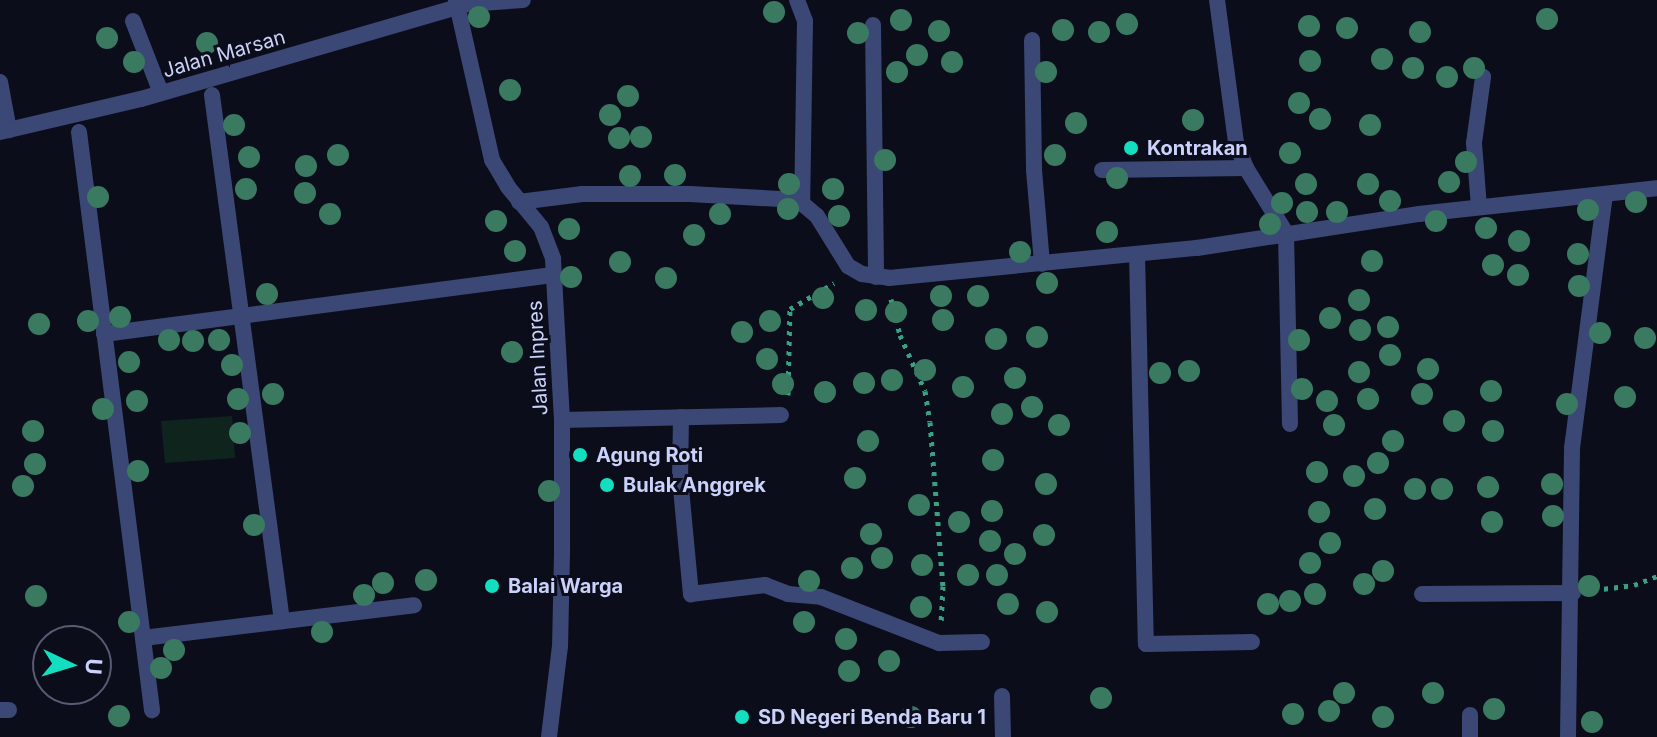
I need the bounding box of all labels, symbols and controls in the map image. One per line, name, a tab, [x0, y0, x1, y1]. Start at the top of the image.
street label: Jalan Marsan	[160, 25, 288, 83]
place label: Kontrakan	[1147, 136, 1248, 160]
marker: Kontrakan	[1122, 139, 1140, 157]
street label: Jalan Inpres	[523, 300, 553, 416]
place label: Agung Roti	[596, 443, 703, 467]
marker: Agung Roti	[571, 446, 589, 464]
place label: Bulak Anggrek	[623, 473, 766, 497]
marker: Bulak Anggrek	[598, 476, 616, 494]
place label: Balai Warga	[508, 574, 623, 598]
marker: Balai Warga	[483, 577, 501, 595]
north arrow	[32, 625, 112, 705]
text: U	[80, 658, 107, 675]
place label: SD Negeri Benda Baru 1	[758, 705, 986, 729]
marker: SD Negeri Benda Baru 1	[733, 708, 751, 726]

